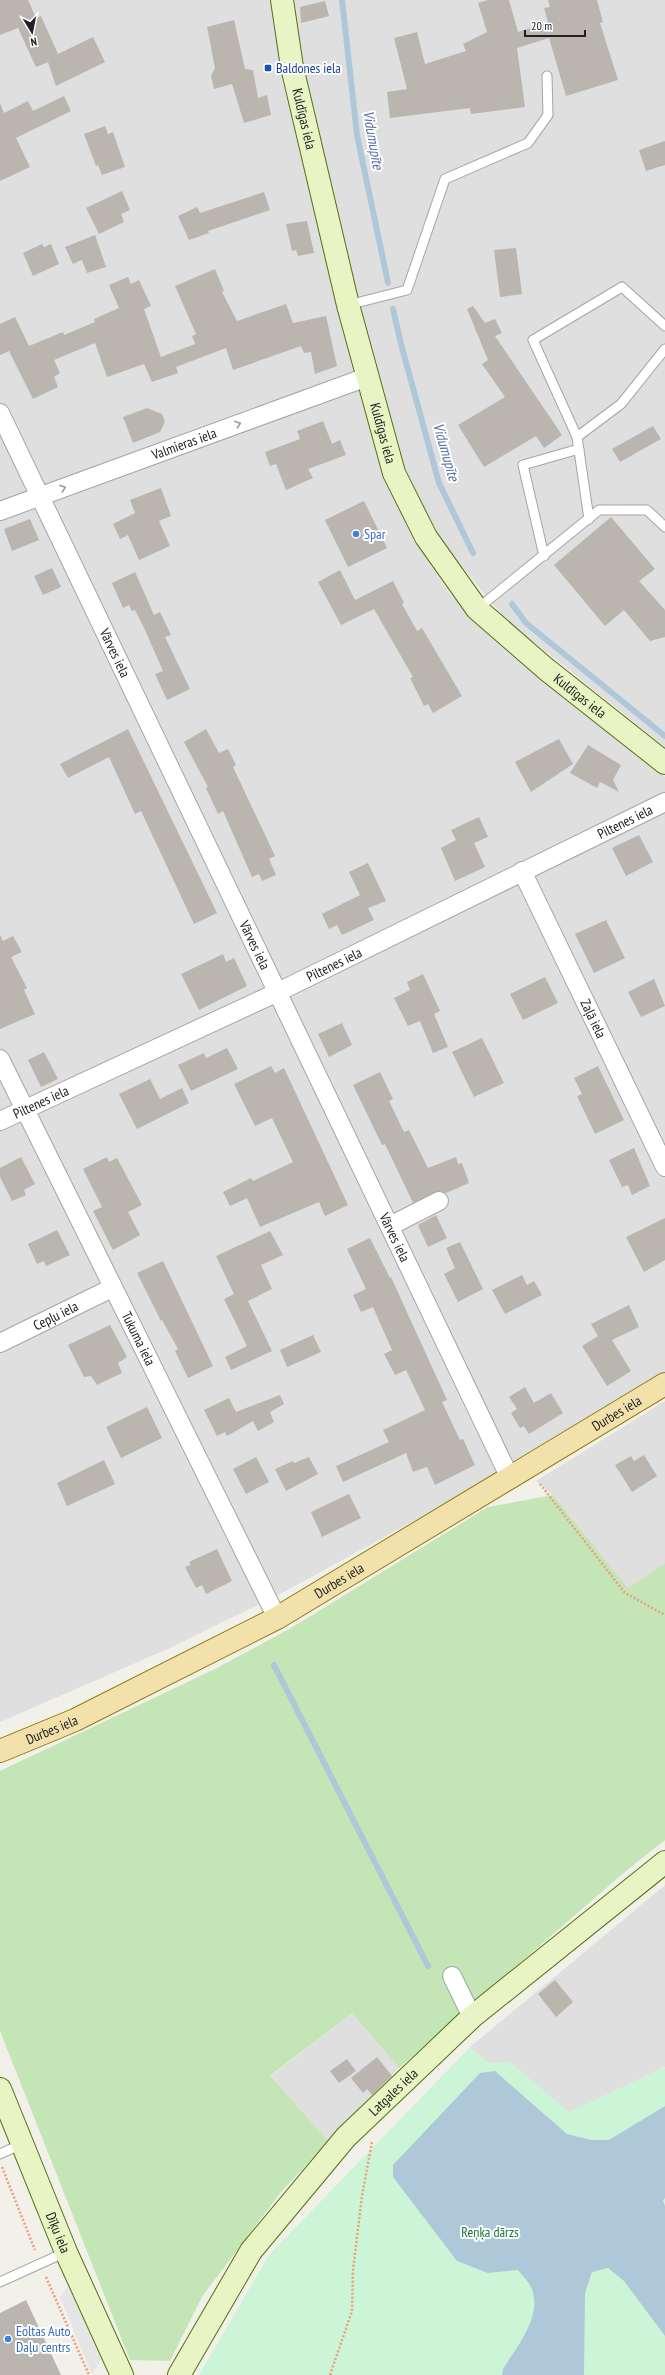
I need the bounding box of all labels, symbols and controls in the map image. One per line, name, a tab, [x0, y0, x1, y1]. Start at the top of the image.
north arrow	[12, 12, 52, 52]
scale bar	[525, 12, 585, 38]
text: 20 m	[531, 18, 552, 33]
text: N	[30, 34, 38, 49]
place label: Baldones iela	[276, 59, 341, 77]
marker: Baldones iela	[263, 63, 273, 73]
street label: Kuldīgas iela	[288, 87, 320, 151]
water label: Vidumupīte	[359, 109, 388, 172]
street label: Kuldīgas iela	[366, 401, 400, 465]
one-way arrow	[234, 421, 241, 429]
water label: Vidumupīte	[429, 421, 464, 484]
street label: Valmieras iela	[148, 424, 219, 464]
one-way arrow	[59, 484, 66, 492]
place label: Spar	[364, 525, 386, 543]
marker: Spar	[351, 529, 361, 539]
street label: Vārves iela	[95, 625, 134, 680]
street label: Kuldīgas iela	[550, 670, 610, 722]
street label: Piltenes iela	[594, 800, 656, 843]
street label: Vārves iela	[235, 917, 274, 973]
street label: Piltenes iela	[303, 943, 365, 986]
street label: Zaļā iela	[576, 996, 610, 1041]
street label: Piltenes iela	[10, 1081, 72, 1123]
street label: Vārves iela	[375, 1209, 414, 1265]
street label: Cepļu iela	[30, 1297, 81, 1334]
street label: Tukuma iela	[118, 1309, 159, 1369]
street label: Durbes iela	[589, 1391, 645, 1435]
street label: Durbes iela	[311, 1559, 367, 1602]
street label: Durbes iela	[23, 1711, 80, 1748]
street label: Latgales iela	[365, 2064, 422, 2120]
street label: Dīķu iela	[42, 2210, 75, 2256]
park label: Reņķa dārzs	[461, 2223, 519, 2241]
place label: Eoltas Auto Daļu centrs	[16, 2322, 71, 2356]
marker: Eoltas Auto Daļu centrs	[3, 2334, 13, 2344]

